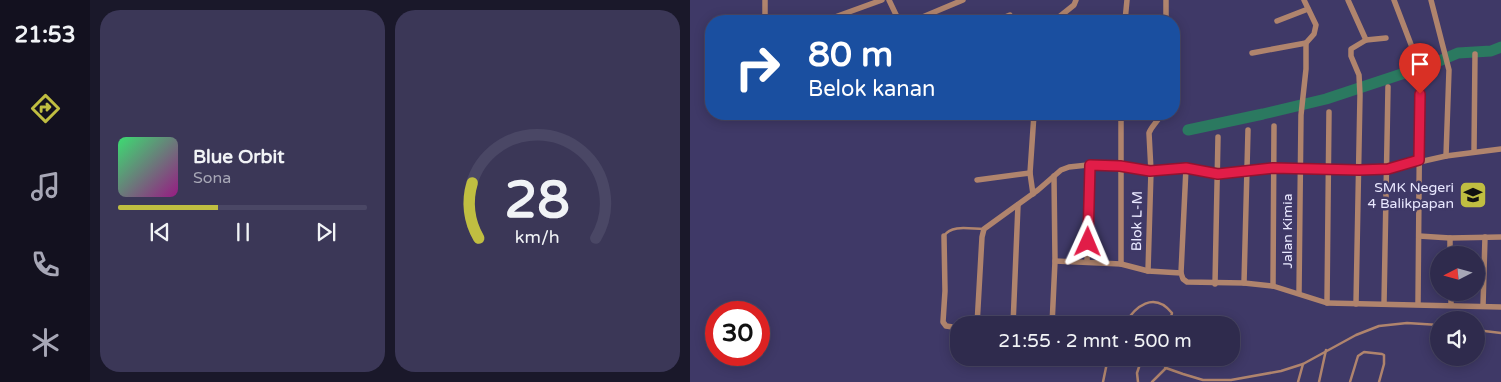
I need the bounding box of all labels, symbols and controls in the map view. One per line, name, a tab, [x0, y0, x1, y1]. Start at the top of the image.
text: 21:53	[15, 22, 75, 48]
text: 80 m	[808, 34, 893, 76]
icon: right	[725, 35, 790, 100]
pin	[1399, 43, 1441, 94]
icon: arrive	[1406, 50, 1434, 78]
text: Belok kanan	[808, 76, 935, 102]
icon: directions	[28, 91, 63, 126]
text: Blue Orbit	[193, 146, 285, 168]
text: Sona	[193, 168, 231, 188]
icon: music	[28, 169, 63, 204]
text: 28	[505, 169, 570, 232]
place label: SMK Negeri 4 Balikpapan	[1367, 179, 1454, 212]
school or university icon: SMK Negeri 4 Balikpapan	[1458, 180, 1488, 210]
street label: Blok L-M	[1128, 191, 1146, 251]
street label: Jalan Kimia	[1279, 194, 1296, 268]
position arrow	[1061, 215, 1113, 267]
icon: previous	[146, 218, 174, 246]
icon: pause	[229, 218, 257, 246]
icon: next	[312, 218, 340, 246]
text: km/h	[515, 227, 560, 248]
north arrow	[1430, 246, 1485, 301]
map controls	[1430, 246, 1485, 366]
icon: phone	[28, 247, 63, 282]
speed limit sign: 30	[705, 301, 770, 366]
button: sound	[1430, 311, 1485, 366]
icon: climate	[28, 325, 63, 360]
text: 21:55 · 2 mnt · 500 m	[998, 330, 1192, 352]

